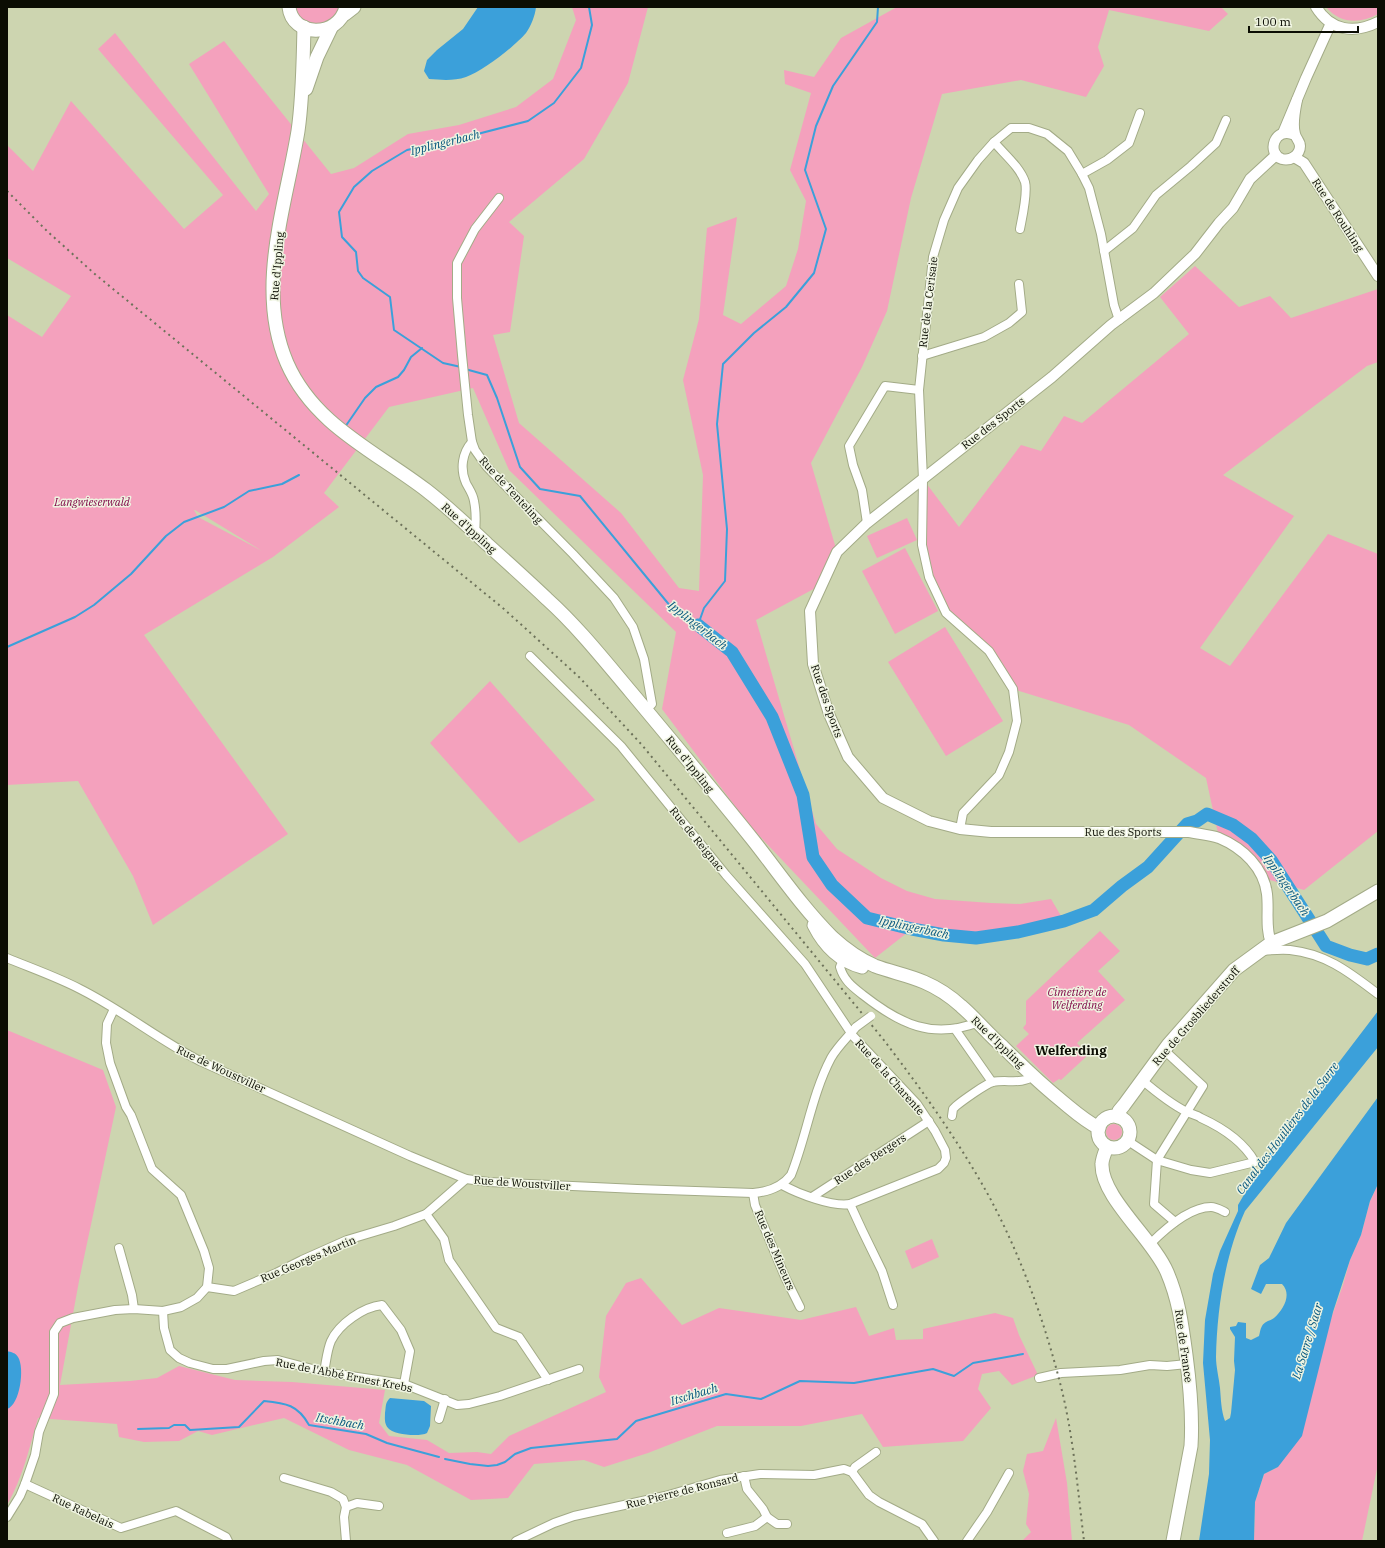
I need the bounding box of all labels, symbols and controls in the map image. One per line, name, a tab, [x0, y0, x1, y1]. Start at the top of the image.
scale bar	[1249, 8, 1358, 34]
text: 100 m	[1255, 14, 1291, 29]
water label: Ipplingerbach	[408, 126, 482, 158]
street label: Rue de Rouhling	[1309, 176, 1367, 254]
street label: Rue d'Ippling	[267, 231, 287, 301]
street label: Rue de la Cerisaie	[915, 256, 941, 348]
street label: Rue des Sports	[958, 394, 1028, 452]
street label: Rue de Tenteling	[476, 453, 546, 527]
park label: Langwieserwald	[53, 495, 131, 509]
street label: Rue d'Ippling	[439, 500, 499, 556]
water label: Ipplingerbach	[665, 597, 731, 653]
street label: Rue des Sports	[808, 662, 846, 740]
street label: Rue d'Ippling	[663, 733, 717, 795]
street label: Rue de Reignac	[667, 804, 728, 874]
street label: Rue des Sports	[1085, 825, 1161, 839]
water label: Ipplingerbach	[1260, 851, 1313, 919]
water label: Ipplingerbach	[877, 912, 951, 942]
street label: Rue de Grosbliederstroff	[1149, 963, 1244, 1068]
park label: Cimetière de Welferding	[1048, 985, 1107, 1012]
street label: Rue d'Ippling	[968, 1013, 1028, 1071]
street label: Rue de la Charente	[852, 1036, 928, 1118]
street label: Rue de Woustviller	[174, 1042, 268, 1096]
district label: Welferding	[1035, 1042, 1107, 1059]
water label: Canal des Houillères de la Sarre	[1232, 1058, 1342, 1197]
street label: Rue des Bergers	[831, 1130, 909, 1188]
street label: Rue de Woustviller	[473, 1173, 571, 1193]
street label: Rue des Mineurs	[752, 1208, 798, 1292]
street label: Rue Georges Martin	[258, 1233, 358, 1285]
water label: La Sarre / Saar	[1288, 1301, 1326, 1382]
street label: Rue de France	[1172, 1309, 1196, 1384]
street label: Rue de l'Abbé Ernest Krebs	[274, 1355, 414, 1395]
water label: Itschbach	[668, 1380, 720, 1409]
water label: Itschbach	[314, 1409, 366, 1433]
street label: Rue Pierre de Ronsard	[624, 1470, 740, 1512]
street label: Rue Rabelais	[50, 1491, 116, 1531]

